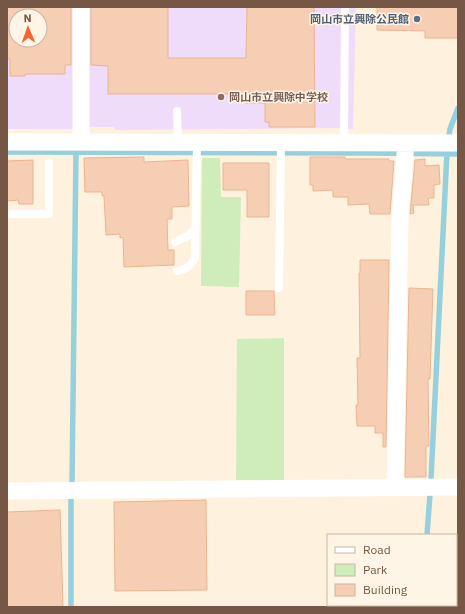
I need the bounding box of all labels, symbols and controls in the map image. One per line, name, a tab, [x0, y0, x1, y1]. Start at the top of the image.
north arrow	[8, 8, 48, 48]
text: N	[23, 11, 32, 25]
place label: 岡山市立興除公民館	[310, 12, 409, 26]
marker: 岡山市立興除公民館	[412, 14, 422, 24]
place label: 岡山市立興除中学校	[229, 90, 328, 104]
marker: 岡山市立興除中学校	[216, 92, 226, 102]
legend	[327, 534, 457, 606]
text: Road	[363, 542, 391, 557]
text: Park	[363, 562, 388, 577]
text: Building	[363, 582, 408, 597]

